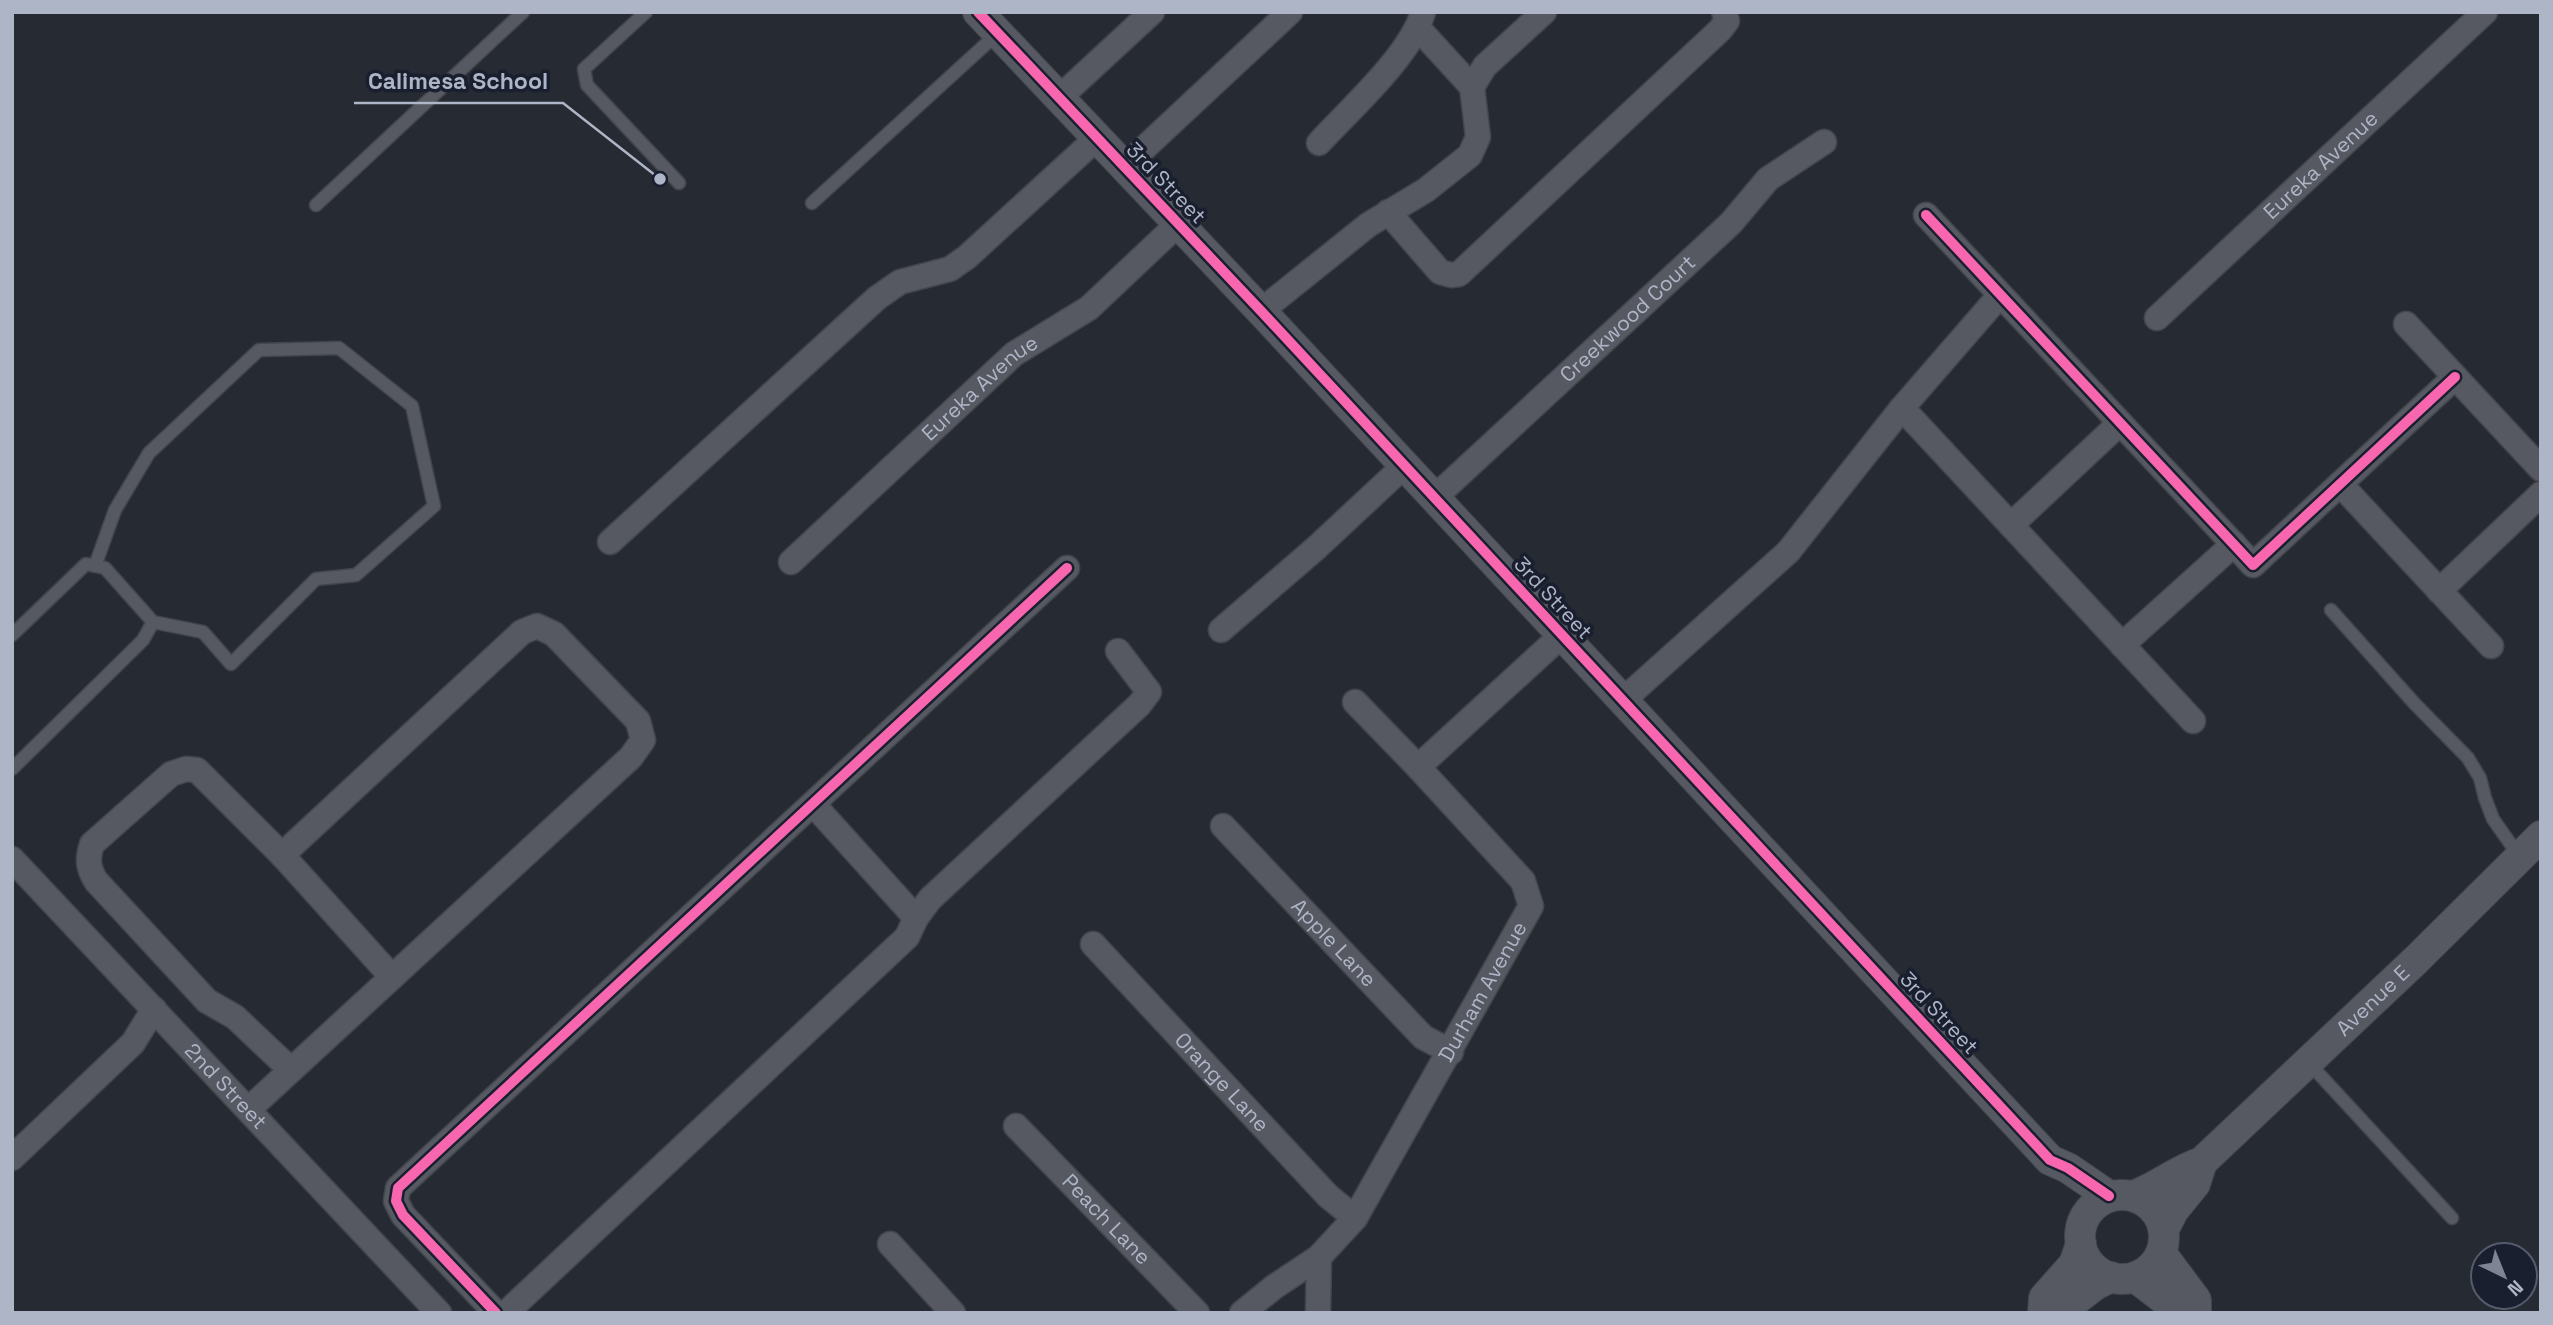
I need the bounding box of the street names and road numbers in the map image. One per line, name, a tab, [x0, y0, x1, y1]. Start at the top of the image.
street label: Eureka Avenue	[2257, 105, 2383, 225]
street label: 3rd Street	[1121, 136, 1212, 229]
street label: Creekwood Court	[1554, 249, 1701, 388]
street label: Eureka Avenue	[916, 329, 1043, 446]
street label: 3rd Street	[1508, 551, 1598, 645]
street label: Apple Lane	[1286, 893, 1382, 992]
street label: Durham Avenue	[1432, 916, 1533, 1066]
street label: Avenue E	[2330, 959, 2415, 1042]
street label: 3rd Street	[1894, 966, 1984, 1060]
street label: Orange Lane	[1169, 1026, 1275, 1137]
street label: 2nd Street	[179, 1037, 273, 1135]
street label: Peach Lane	[1057, 1168, 1157, 1270]

